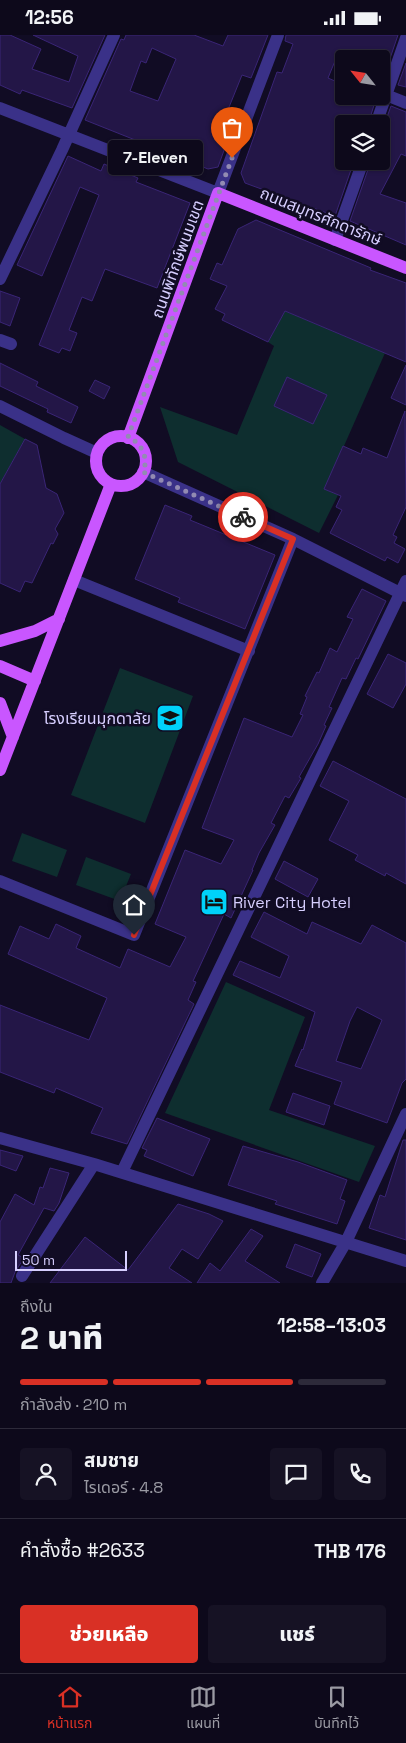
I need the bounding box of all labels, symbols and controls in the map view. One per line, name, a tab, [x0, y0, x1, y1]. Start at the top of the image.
text: 12:56	[25, 5, 74, 30]
north arrow	[335, 50, 390, 105]
map controls	[335, 50, 390, 170]
pin	[211, 107, 253, 158]
icon: bag	[218, 114, 246, 142]
button: layers	[335, 115, 390, 170]
callout: 7-Eleven	[107, 141, 202, 175]
text: 7-Eleven	[123, 147, 188, 168]
street label: ถนนสมุทรศักดารักษ์	[257, 182, 385, 250]
street label: ถนนพิทักษ์พนมเขต	[146, 197, 209, 321]
courier	[218, 492, 268, 542]
icon: bike	[229, 503, 257, 531]
school or university icon: โรงเรียนมุกดาลัย	[155, 703, 185, 733]
place label: โรงเรียนมุกดาลัย	[44, 708, 151, 729]
pin	[113, 884, 155, 935]
hotel icon: River City Hotel	[199, 887, 229, 917]
icon: home	[120, 891, 148, 919]
place label: River City Hotel	[233, 892, 351, 913]
scale bar	[15, 1248, 128, 1271]
text: 50 m	[22, 1251, 55, 1269]
text: ถึงใน	[20, 1296, 53, 1317]
text: 12:58–13:03	[277, 1313, 386, 1338]
text: 2 นาที	[20, 1318, 103, 1358]
text: กำลังส่ง · 210 m	[20, 1394, 127, 1415]
button: person	[20, 1448, 72, 1500]
text: สมชาย	[84, 1448, 139, 1473]
button: chat	[270, 1448, 322, 1500]
button: phone	[334, 1448, 386, 1500]
text: ไรเดอร์ · 4.8	[84, 1477, 163, 1498]
text: คำสั่งซื้อ #2633	[20, 1538, 145, 1563]
text: THB 176	[314, 1539, 386, 1564]
button: ช่วยเหลือ	[20, 1605, 198, 1663]
button: แชร์	[208, 1605, 386, 1663]
tab: หน้าแรก	[47, 1683, 92, 1734]
tab: แผนที่	[186, 1683, 220, 1734]
tab: บันทึกไว้	[314, 1683, 359, 1734]

